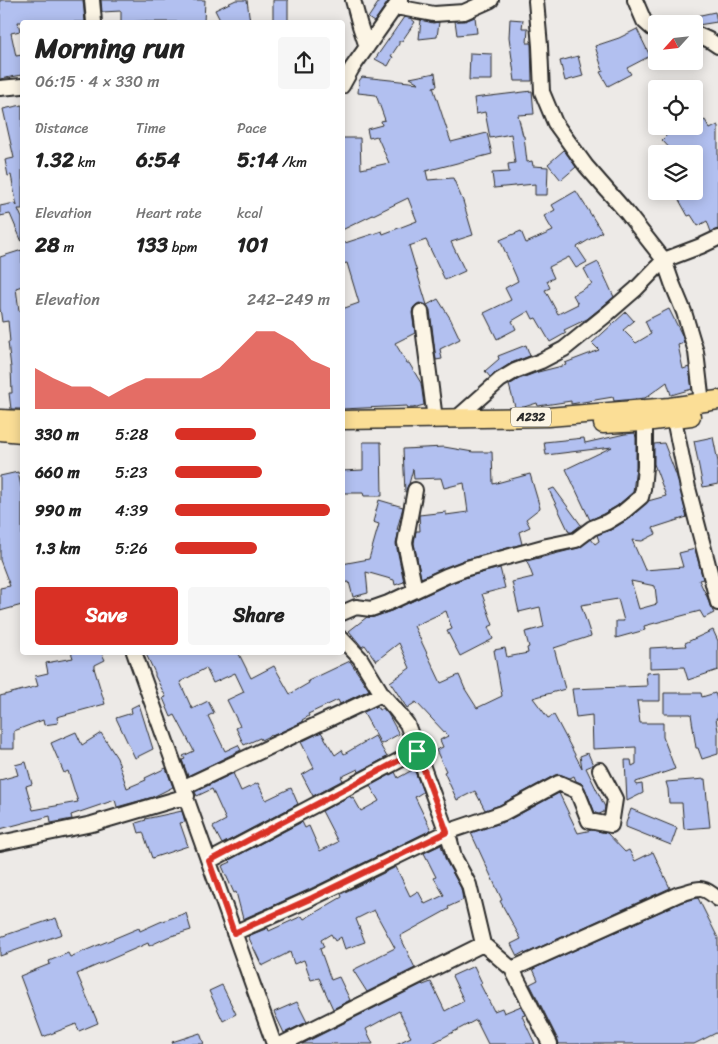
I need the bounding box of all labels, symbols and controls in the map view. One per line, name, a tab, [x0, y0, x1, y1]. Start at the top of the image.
north arrow	[648, 15, 702, 70]
map controls	[648, 15, 703, 200]
text: Morning run	[35, 23, 185, 72]
button: share	[278, 37, 330, 89]
text: 06:15 · 4 × 330 m	[35, 67, 160, 96]
button: locate	[648, 80, 703, 135]
text: Distance	[35, 116, 88, 141]
text: Time	[136, 116, 166, 141]
text: Pace	[237, 116, 267, 141]
text: 1.32	[35, 141, 74, 179]
text: 6:54	[136, 141, 180, 179]
text: 5:14	[237, 141, 278, 179]
button: layers	[648, 145, 703, 200]
text: km	[74, 150, 96, 175]
text: /km	[278, 150, 307, 175]
text: Elevation	[35, 201, 92, 226]
text: Heart rate	[136, 201, 202, 226]
text: kcal	[237, 201, 262, 226]
text: 28	[35, 226, 60, 264]
text: 133	[136, 226, 168, 264]
text: 101	[237, 226, 268, 264]
text: m	[60, 235, 74, 260]
text: bpm	[168, 235, 198, 260]
text: Elevation	[35, 285, 100, 314]
text: 242–249 m	[247, 285, 330, 314]
road number: A232	[511, 408, 551, 427]
text: 330 m	[35, 420, 79, 449]
text: 5:28	[115, 420, 149, 449]
text: 660 m	[35, 458, 80, 487]
text: 5:23	[115, 458, 148, 487]
text: 990 m	[35, 496, 81, 525]
text: 4:39	[115, 496, 148, 525]
text: 1.3 km	[35, 534, 80, 563]
text: 5:26	[115, 534, 148, 563]
button: Save	[35, 587, 178, 645]
button: Share	[188, 587, 330, 645]
pin	[396, 730, 438, 772]
icon: arrive	[403, 737, 431, 765]

